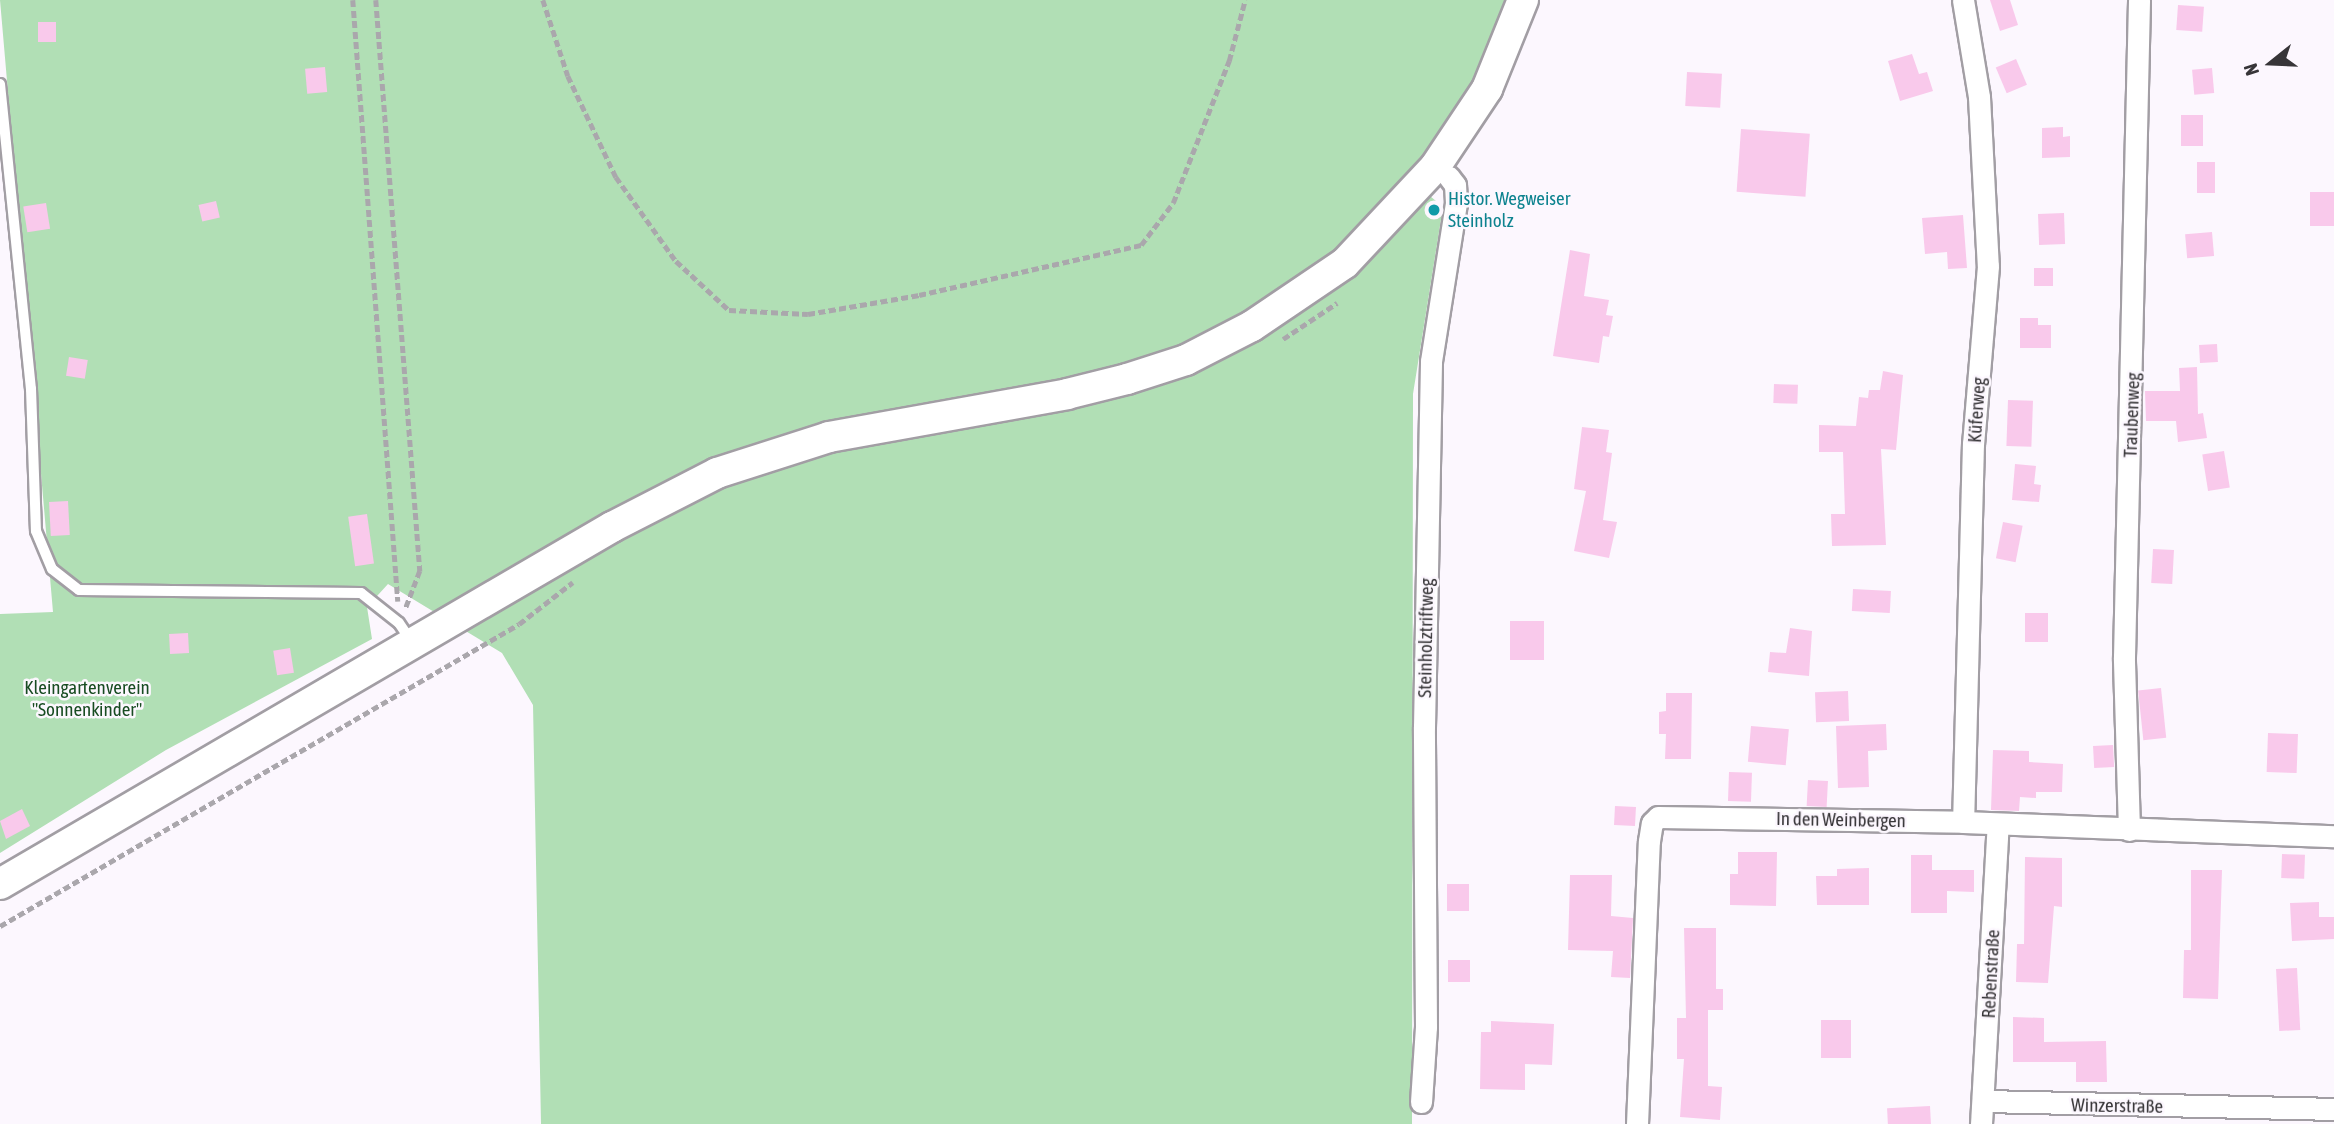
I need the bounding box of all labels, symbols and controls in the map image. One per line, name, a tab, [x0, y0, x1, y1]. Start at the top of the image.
north arrow	[2236, 28, 2306, 98]
text: N	[2239, 61, 2263, 78]
place label: Histor. Wegweiser Steinholz	[1448, 188, 1570, 232]
marker: Histor. Wegweiser Steinholz	[1426, 202, 1442, 218]
street label: Traubenweg	[2119, 372, 2145, 458]
street label: Küferweg	[1963, 376, 1991, 444]
street label: Steinholztriftweg	[1414, 578, 1438, 698]
park label: Kleingartenverein "Sonnenkinder"	[24, 677, 150, 721]
street label: In den Weinbergen	[1776, 807, 1906, 833]
street label: Rebenstraße	[1977, 929, 2005, 1019]
street label: Winzerstraße	[2071, 1094, 2163, 1118]

